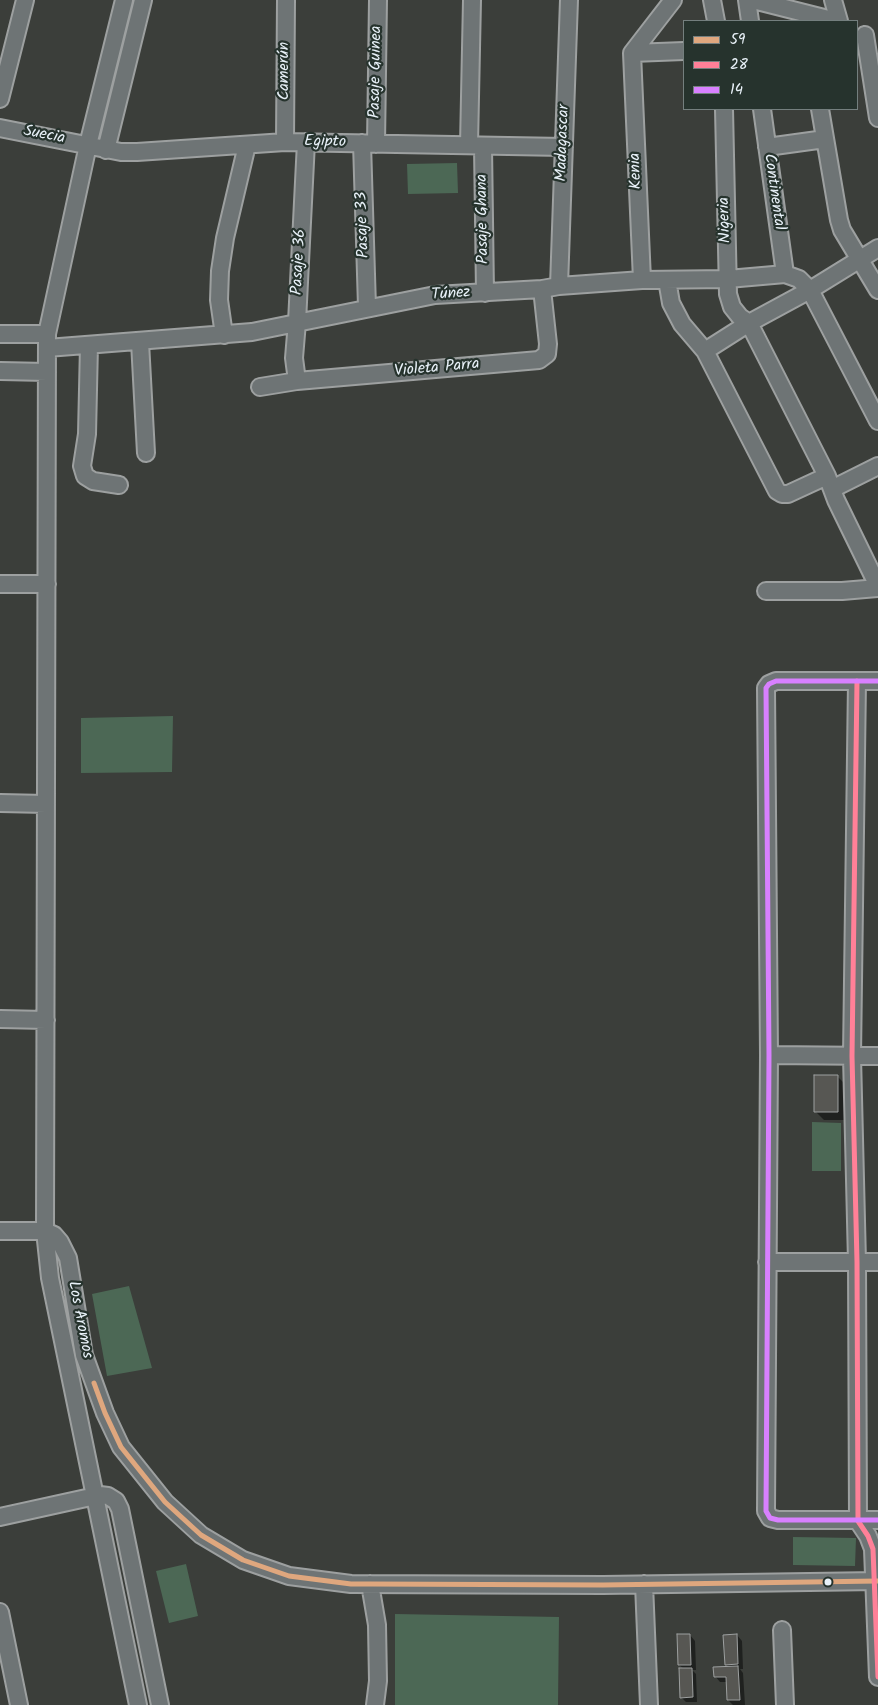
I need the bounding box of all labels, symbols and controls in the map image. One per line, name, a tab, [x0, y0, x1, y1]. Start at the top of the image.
legend	[683, 20, 858, 110]
street label: Pasaje Guinea	[367, 25, 387, 119]
text: 59	[730, 28, 745, 52]
street label: Camerún	[275, 42, 295, 100]
text: 28	[730, 53, 748, 77]
text: 14	[730, 78, 743, 102]
street label: Madagascar	[553, 104, 575, 182]
street label: Suecia	[22, 123, 66, 149]
street label: Egipto	[304, 133, 346, 153]
street label: Kenia	[627, 152, 647, 190]
street label: Continental	[758, 152, 788, 232]
street label: Pasaje Ghana	[474, 174, 494, 264]
street label: Pasaje 33	[353, 191, 375, 259]
street label: Nigeria	[716, 197, 736, 243]
street label: Pasaje 36	[289, 228, 311, 296]
street label: Túnez	[431, 284, 471, 306]
street label: Violeta Parra	[394, 356, 480, 382]
street label: Los Aromos	[62, 1280, 96, 1360]
unlabelled marker	[823, 1577, 833, 1587]

